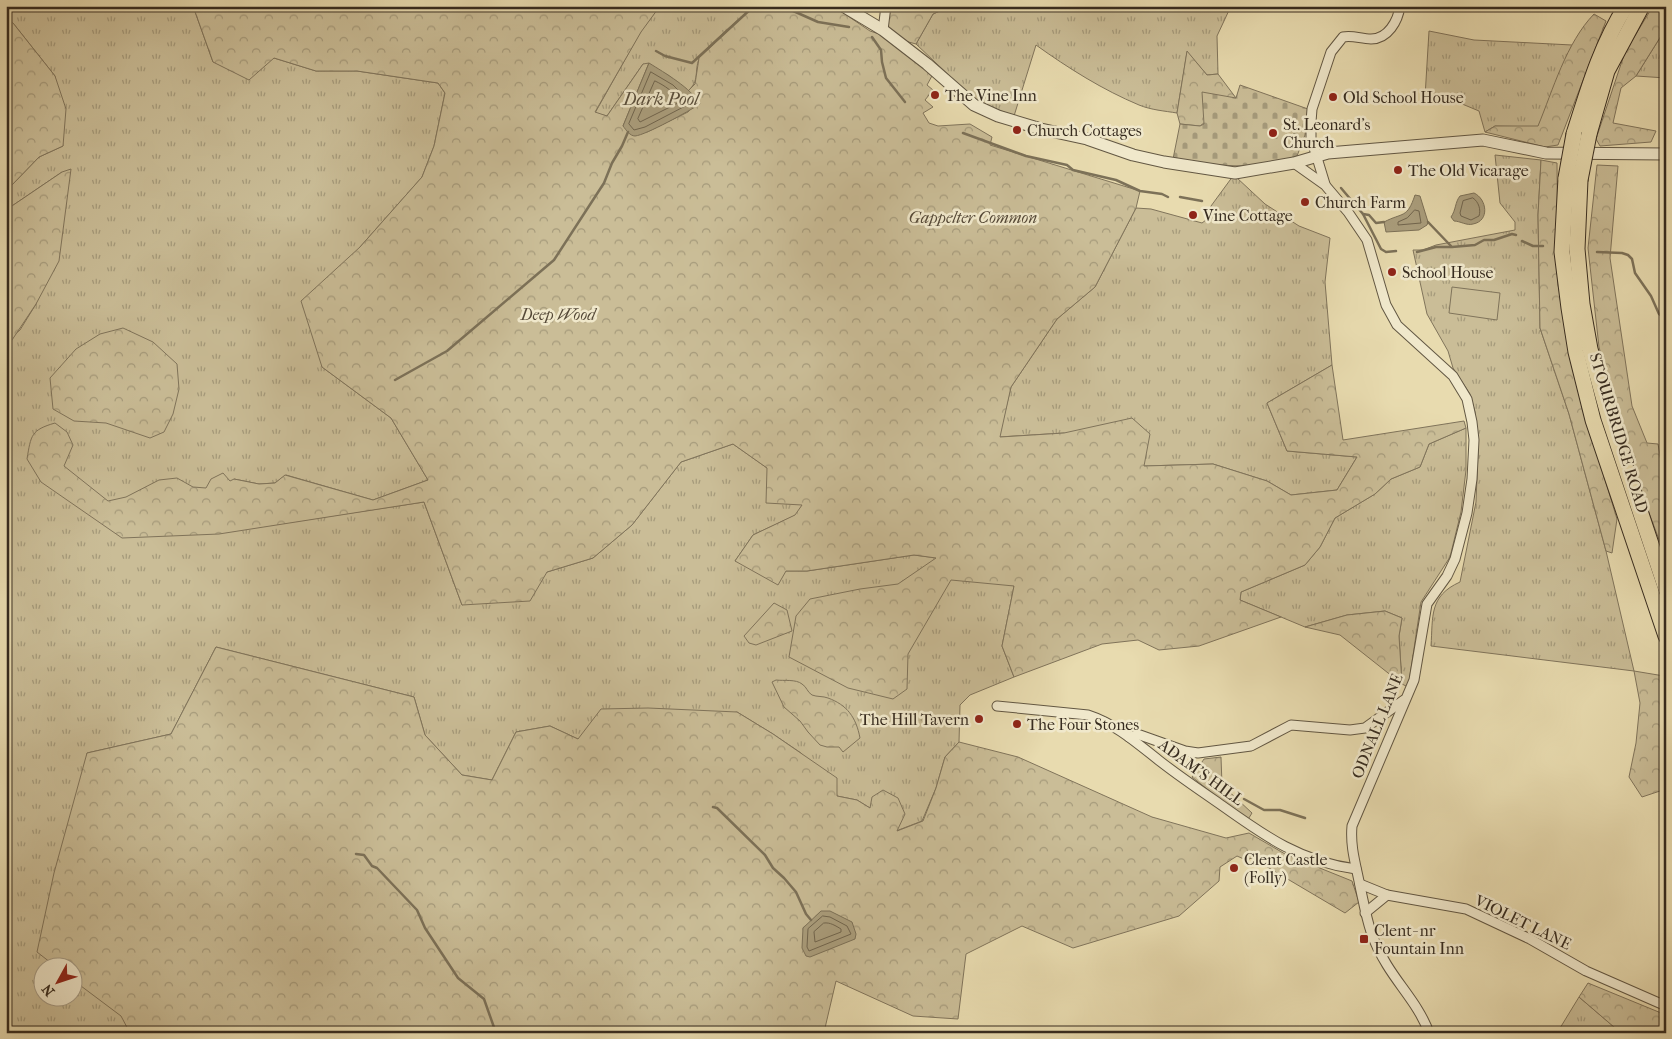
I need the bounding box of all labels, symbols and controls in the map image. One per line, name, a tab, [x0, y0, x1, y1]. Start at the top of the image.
place label: The Vine Inn	[945, 86, 1038, 105]
place label: Old School House	[1343, 88, 1464, 107]
water label: Dark Pool	[622, 89, 701, 110]
marker: The Vine Inn	[929, 89, 941, 101]
marker: Old School House	[1327, 91, 1339, 103]
place label: St. Leonard's Church	[1283, 115, 1370, 152]
place label: Church Cottages	[1027, 121, 1142, 140]
marker: Church Cottages	[1011, 124, 1023, 136]
marker: St. Leonard's Church	[1267, 127, 1279, 139]
place label: The Old Vicarage	[1408, 161, 1529, 180]
marker: The Old Vicarage	[1392, 164, 1404, 176]
place label: Church Farm	[1315, 193, 1406, 212]
marker: Church Farm	[1299, 196, 1311, 208]
place label: Vine Cottage	[1202, 206, 1293, 225]
park label: Gappelter Common	[909, 208, 1037, 227]
marker: Vine Cottage	[1187, 209, 1199, 221]
place label: School House	[1402, 263, 1494, 282]
marker: School House	[1386, 266, 1398, 278]
park label: Deep Wood	[520, 305, 597, 324]
street label: STOURBRIDGE ROAD	[1586, 351, 1652, 515]
street label: ODNALL LANE	[1347, 671, 1407, 781]
place label: The Hill Tavern	[860, 710, 970, 729]
marker: The Hill Tavern	[973, 713, 985, 725]
place label: The Four Stones	[1027, 715, 1139, 734]
marker: The Four Stones	[1011, 718, 1023, 730]
street label: ADAM'S HILL	[1154, 734, 1248, 809]
place label: Clent Castle (Folly)	[1244, 850, 1327, 887]
marker: Clent Castle (Folly)	[1228, 862, 1240, 874]
street label: VIOLET LANE	[1471, 890, 1574, 954]
place label: Clent- nr Fountain Inn	[1374, 921, 1465, 958]
marker: Clent- nr Fountain Inn	[1358, 933, 1370, 945]
north arrow	[32, 956, 82, 1006]
text: N	[38, 980, 58, 1000]

